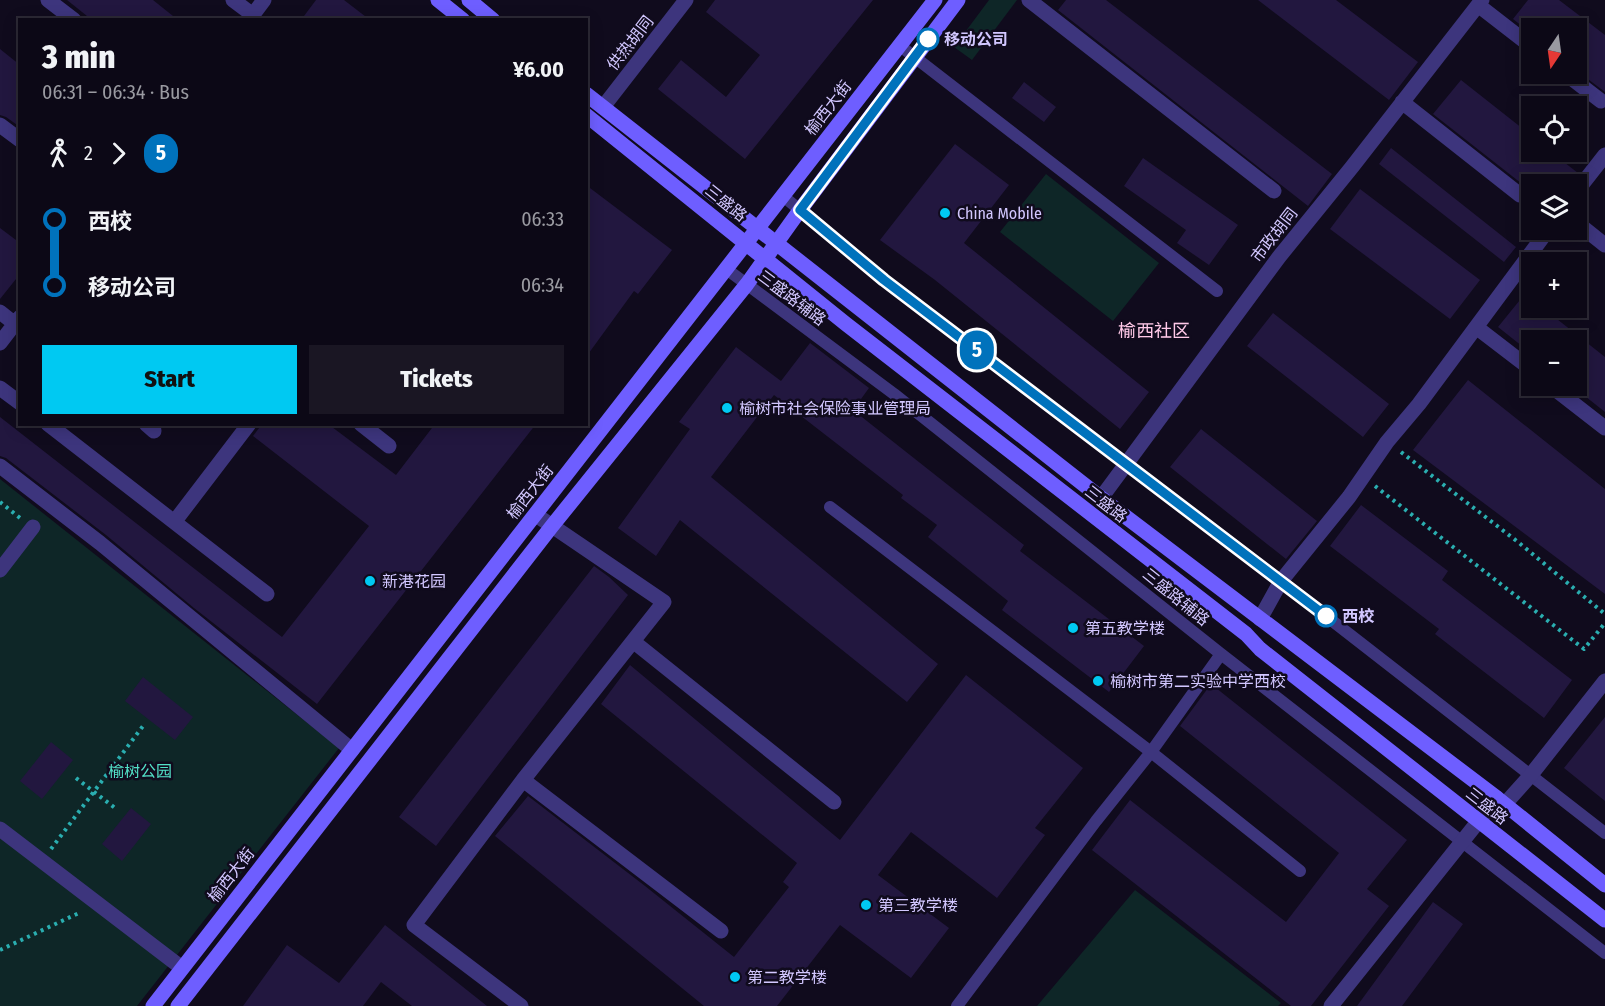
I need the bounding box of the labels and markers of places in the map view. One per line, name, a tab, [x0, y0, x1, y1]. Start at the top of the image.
marker: 移动公司	[917, 28, 939, 50]
place label: 移动公司	[944, 30, 1008, 49]
place label: China Mobile	[957, 204, 1042, 223]
marker: China Mobile	[938, 206, 952, 220]
place label: 榆树市社会保险事业管理局	[739, 399, 931, 418]
marker: 榆树市社会保险事业管理局	[720, 401, 734, 415]
place label: 新港花园	[382, 572, 446, 591]
marker: 新港花园	[363, 574, 377, 588]
marker: 西校	[1315, 605, 1337, 627]
place label: 西校	[1342, 607, 1375, 626]
place label: 第五教学楼	[1085, 619, 1165, 638]
marker: 第五教学楼	[1066, 621, 1080, 635]
place label: 榆树市第二实验中学西校	[1110, 672, 1286, 691]
marker: 榆树市第二实验中学西校	[1091, 674, 1105, 688]
place label: 第三教学楼	[878, 896, 958, 915]
marker: 第三教学楼	[859, 898, 873, 912]
place label: 第二教学楼	[747, 968, 827, 987]
marker: 第二教学楼	[728, 970, 742, 984]

